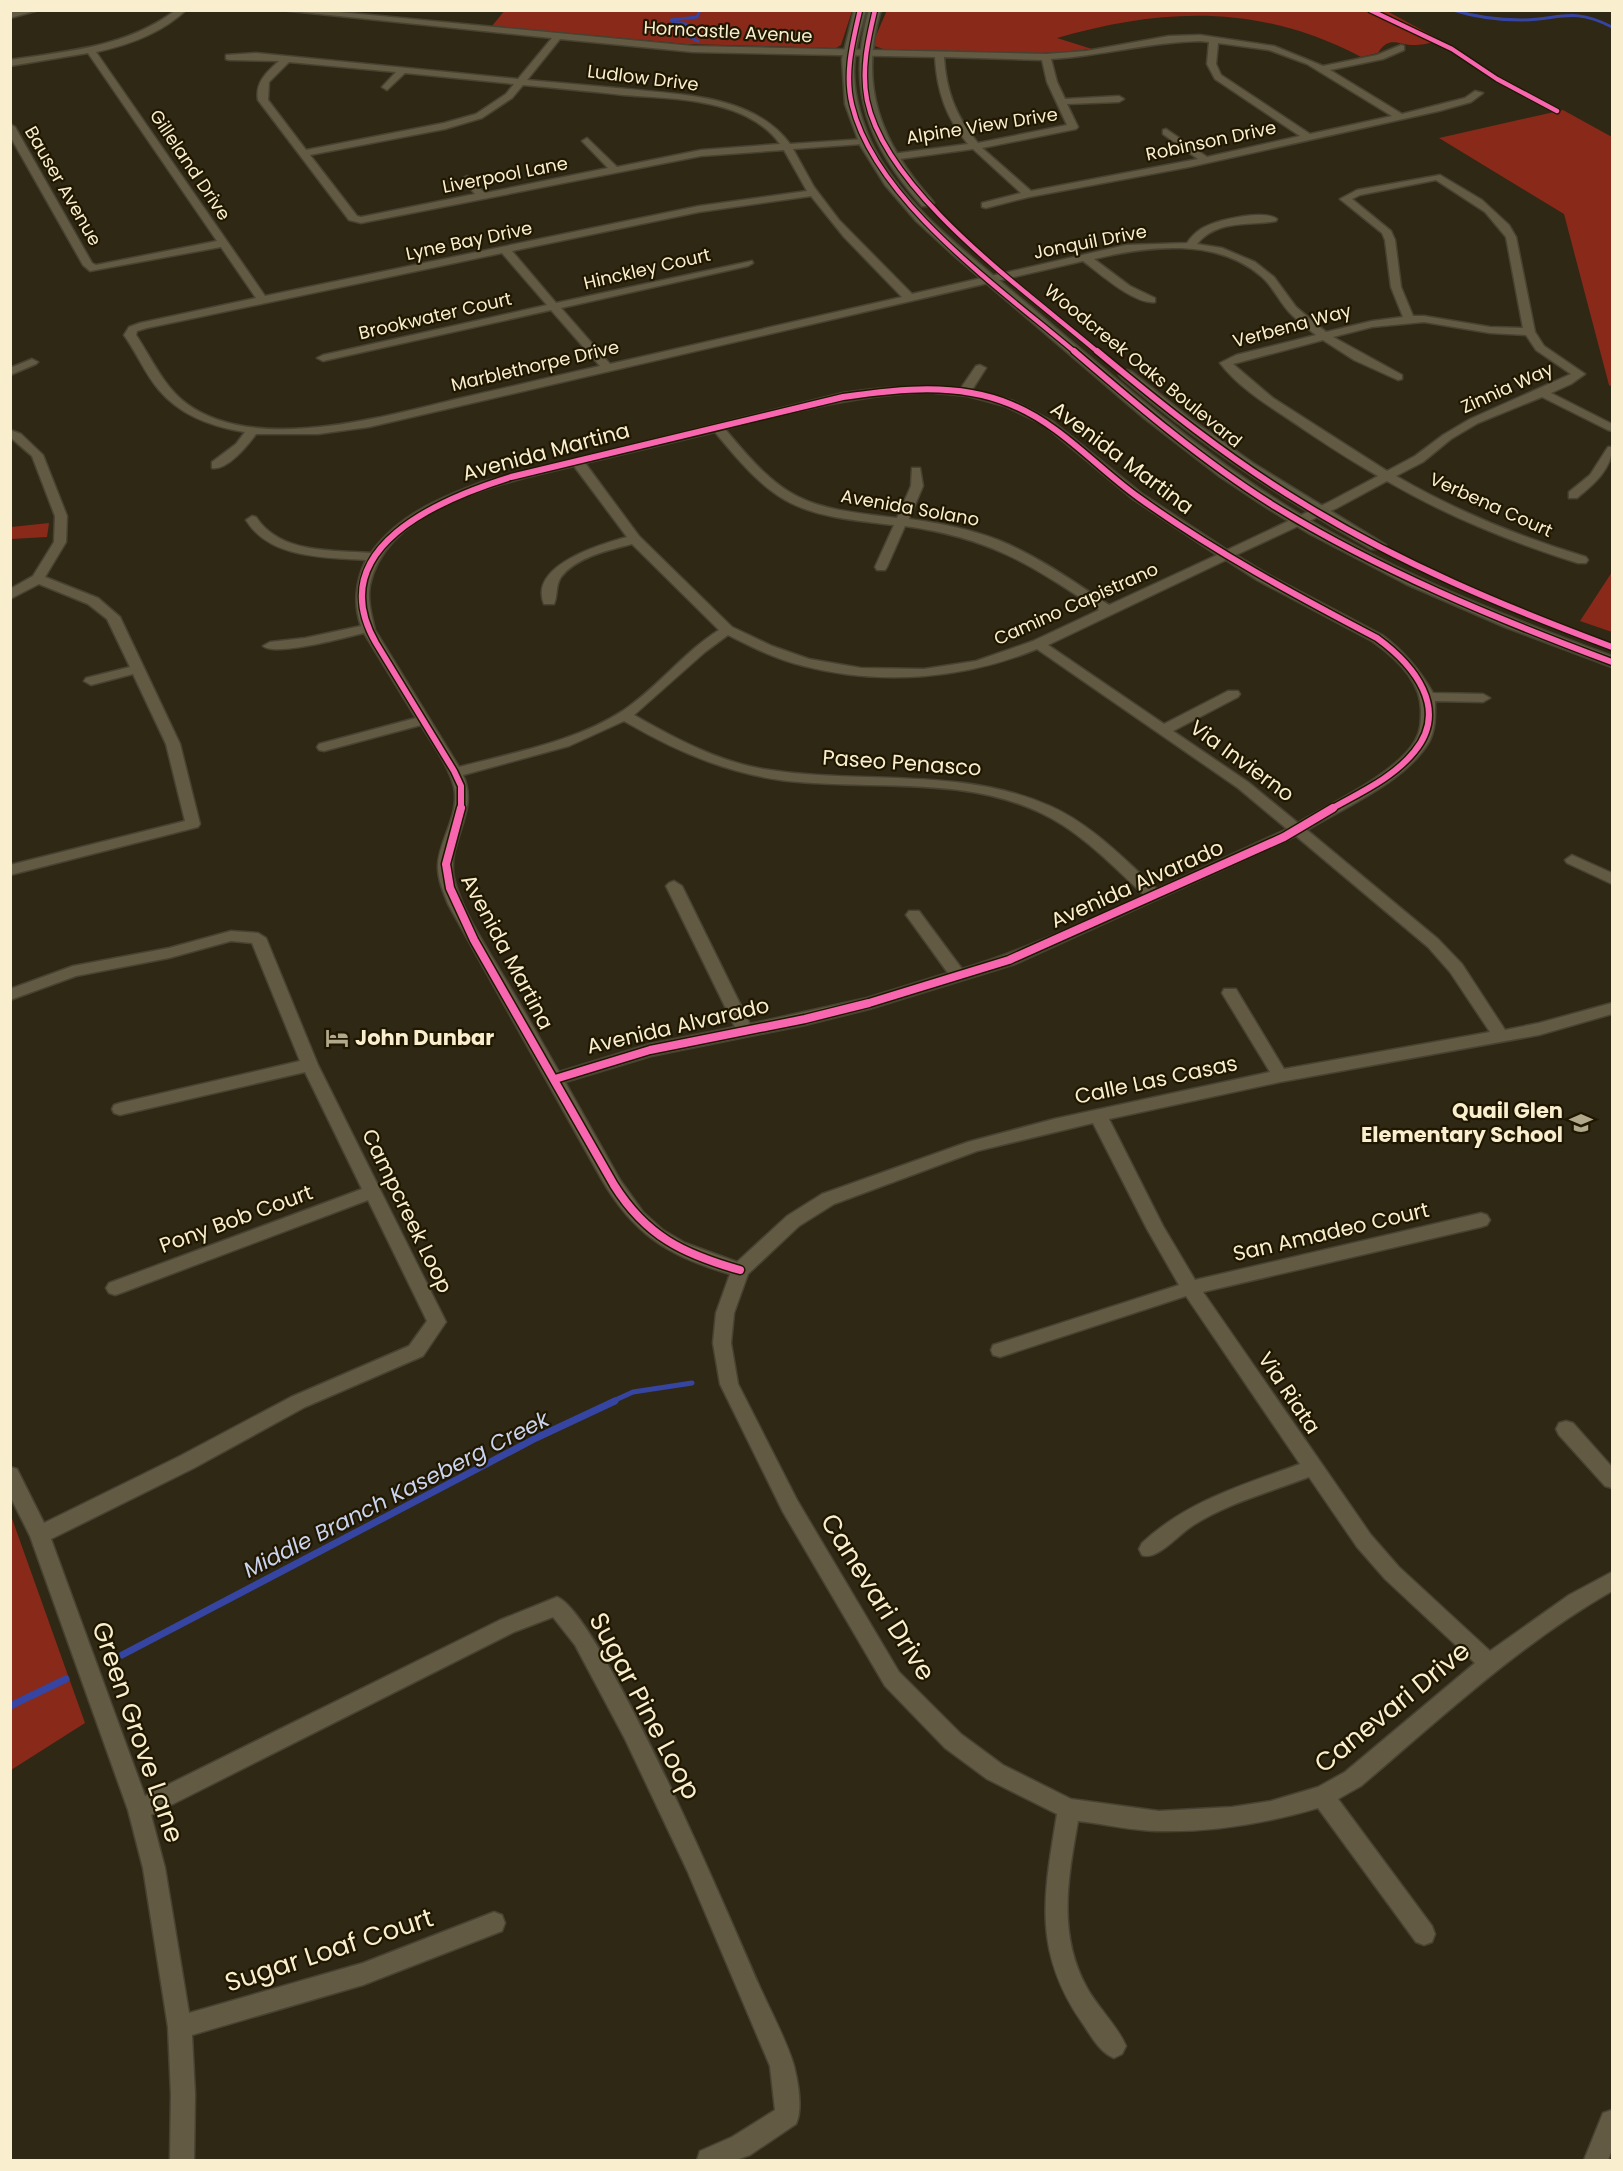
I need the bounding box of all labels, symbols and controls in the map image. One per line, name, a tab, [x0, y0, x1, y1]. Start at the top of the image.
street label: Horncastle Avenue	[643, 15, 813, 48]
street label: Ludlow Drive	[586, 58, 700, 97]
street label: Alpine View Drive	[904, 101, 1059, 150]
street label: Gilleland Drive	[144, 104, 237, 225]
street label: Robinson Drive	[1143, 114, 1279, 167]
street label: Bauser Avenue	[19, 121, 108, 250]
street label: Liverpool Lane	[440, 150, 570, 199]
street label: Lyne Bay Drive	[403, 215, 534, 266]
street label: Jonquil Drive	[1031, 218, 1149, 265]
street label: Hinckley Court	[581, 242, 713, 295]
street label: Woodcreek Oaks Boulevard	[1039, 278, 1247, 453]
street label: Brookwater Court	[356, 286, 514, 345]
street label: Verbena Way	[1230, 298, 1354, 353]
street label: Marblethorpe Drive	[448, 334, 621, 397]
street label: Zinnia Way	[1457, 356, 1557, 419]
street label: Avenida Martina	[1045, 394, 1200, 521]
street label: Avenida Martina	[459, 415, 633, 488]
street label: Verbena Court	[1426, 466, 1557, 543]
street label: Avenida Solano	[839, 483, 981, 532]
street label: Camino Capistrano	[990, 556, 1162, 651]
street label: Via Invierno	[1184, 713, 1300, 808]
street label: Paseo Penasco	[822, 742, 983, 783]
street label: Avenida Alvarado	[1046, 832, 1228, 935]
street label: Avenida Martina	[454, 869, 561, 1035]
street label: Avenida Alvarado	[584, 990, 772, 1061]
place label: John Dunbar	[355, 1023, 494, 1052]
hotel icon: John Dunbar	[324, 1025, 350, 1051]
street label: Calle Las Casas	[1072, 1048, 1240, 1111]
place label: Quail Glen Elementary School	[1361, 1096, 1563, 1149]
school or university icon: Quail Glen Elementary School	[1568, 1110, 1594, 1136]
street label: Campcreek Loop	[355, 1124, 460, 1298]
street label: Pony Bob Court	[155, 1177, 317, 1260]
street label: San Amadeo Court	[1230, 1195, 1432, 1268]
street label: Via Riata	[1251, 1346, 1327, 1439]
water label: Middle Branch Kaseberg Creek	[238, 1403, 556, 1585]
street label: Canevari Drive	[812, 1507, 944, 1687]
street label: Sugar Pine Loop	[581, 1606, 709, 1806]
street label: Green Grove Lane	[83, 1617, 193, 1847]
street label: Canevari Drive	[1307, 1633, 1477, 1781]
street label: Sugar Loaf Court	[220, 1899, 438, 2001]

